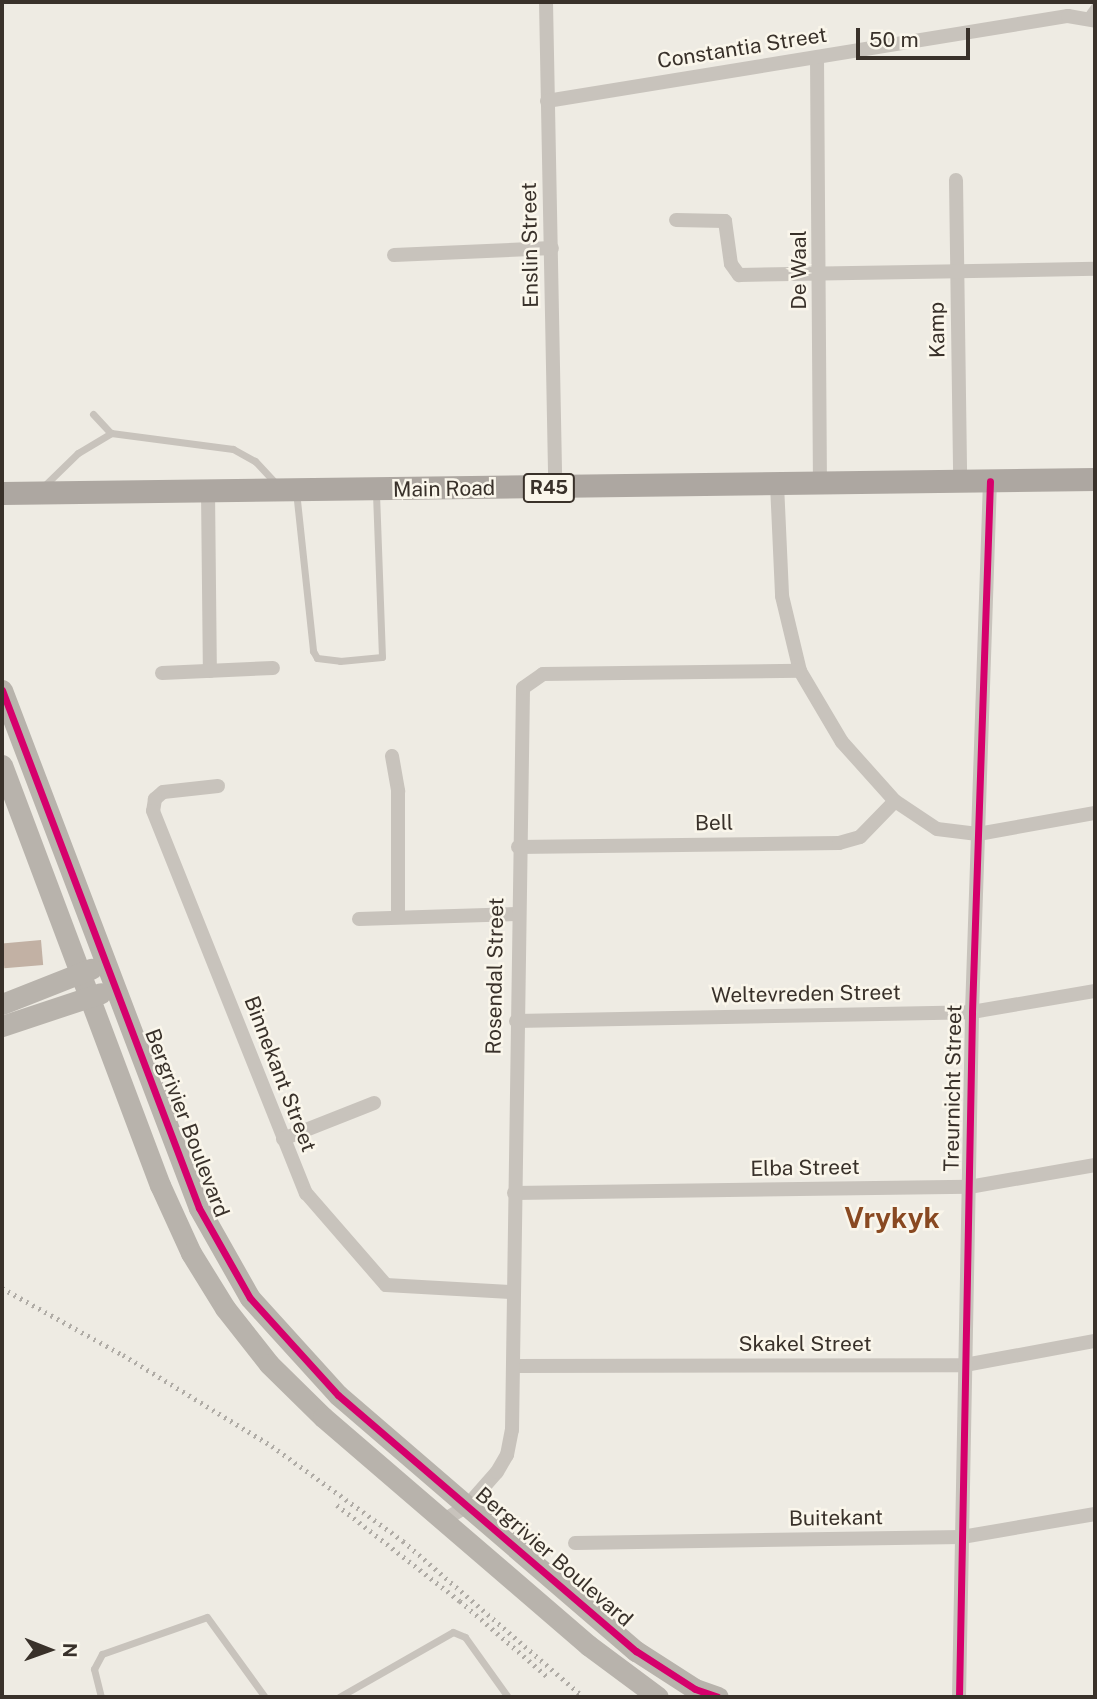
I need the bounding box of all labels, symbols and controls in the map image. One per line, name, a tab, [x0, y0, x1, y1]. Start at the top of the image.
scale bar	[859, 14, 973, 58]
street label: Constantia Street	[655, 22, 829, 74]
text: 50 m	[869, 27, 919, 52]
street label: Enslin Street	[516, 182, 544, 308]
street label: De Waal	[786, 230, 812, 310]
street label: Kamp	[924, 302, 950, 358]
road number: R45	[523, 472, 575, 503]
street label: Main Road	[393, 476, 495, 502]
street label: Bell	[695, 810, 733, 836]
street label: Rosendal Street	[481, 897, 509, 1055]
street label: Weltevreden Street	[711, 980, 901, 1008]
street label: Binnekant Street	[239, 992, 321, 1156]
street label: Treurnicht Street	[939, 1004, 967, 1172]
street label: Bergrivier Boulevard	[139, 1025, 235, 1221]
street label: Elba Street	[750, 1154, 860, 1182]
district label: Vrykyk	[844, 1201, 940, 1235]
street label: Skakel Street	[738, 1331, 872, 1357]
street label: Bergrivier Boulevard	[470, 1482, 638, 1632]
street label: Buitekant	[789, 1505, 883, 1531]
north arrow	[14, 1615, 84, 1685]
text: N	[59, 1643, 81, 1658]

